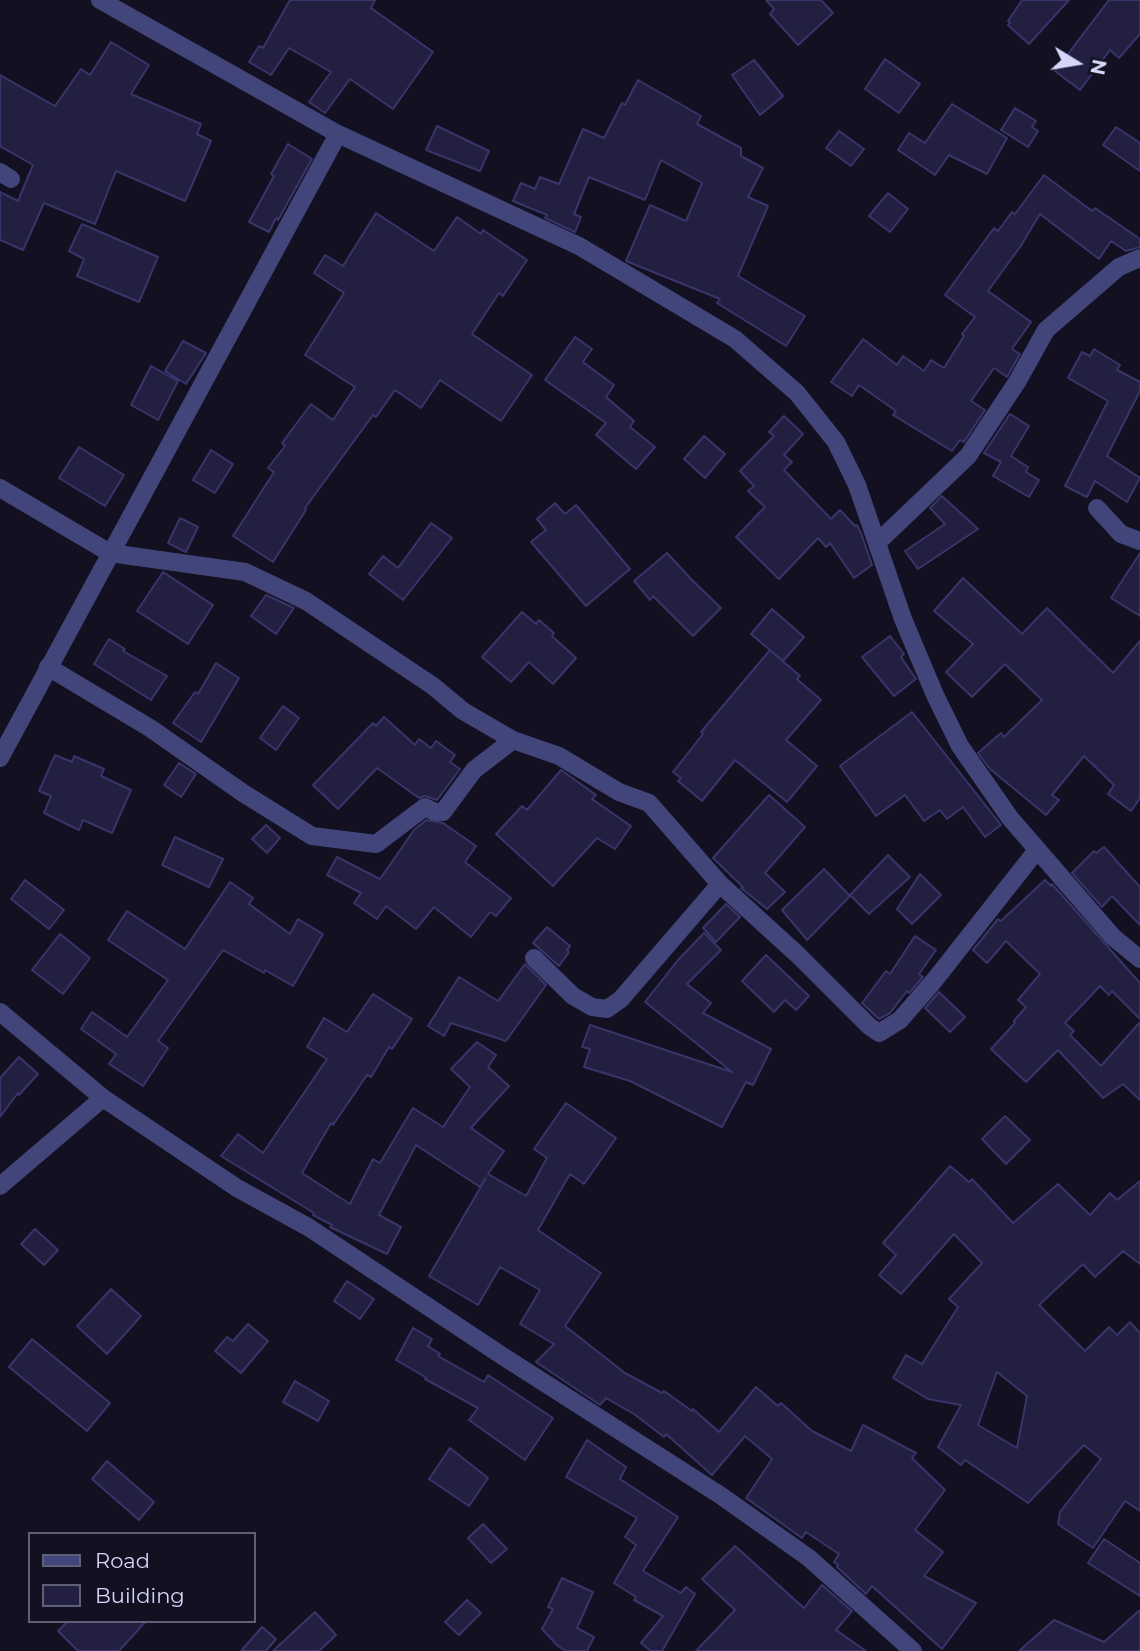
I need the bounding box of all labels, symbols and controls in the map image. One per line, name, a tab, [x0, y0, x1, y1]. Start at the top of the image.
north arrow	[1042, 28, 1112, 98]
text: N	[1085, 57, 1111, 77]
legend	[28, 1532, 256, 1623]
text: Road	[95, 1548, 150, 1573]
text: Building	[95, 1583, 185, 1608]

